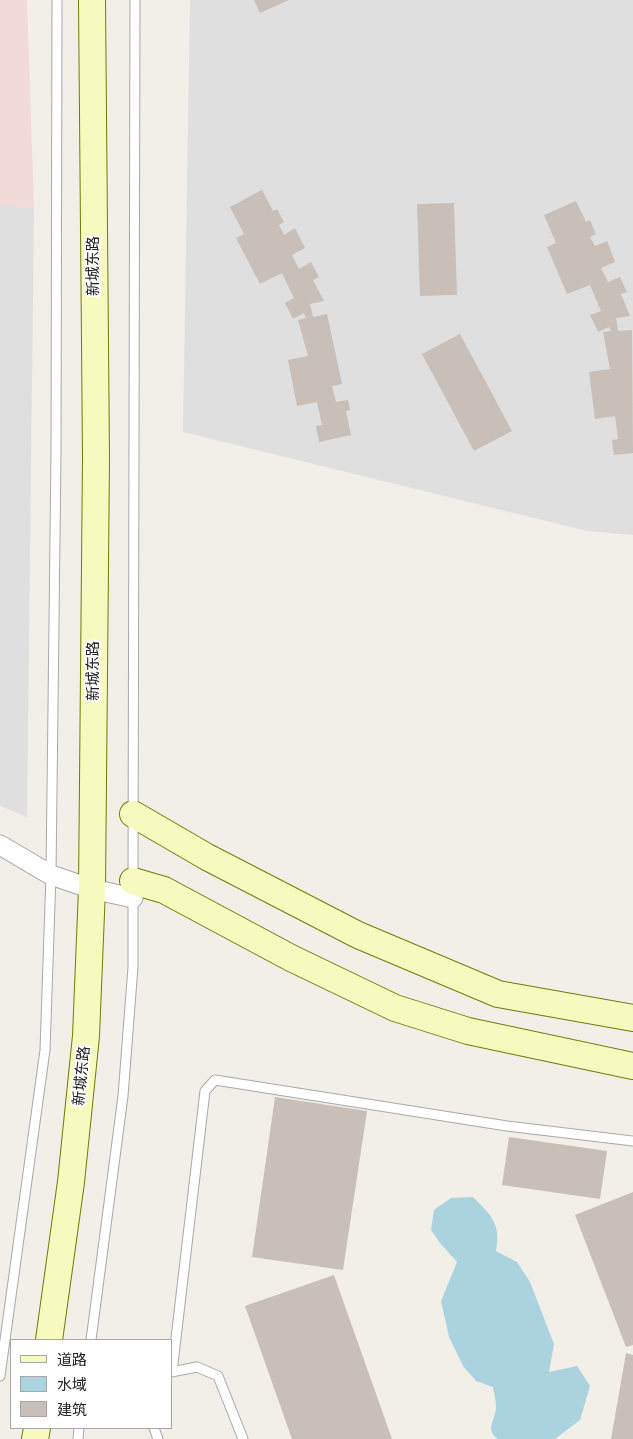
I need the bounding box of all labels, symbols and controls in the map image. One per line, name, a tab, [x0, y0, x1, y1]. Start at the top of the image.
street label: 新城东路	[85, 236, 103, 296]
street label: 新城东路	[85, 641, 103, 701]
street label: 新城东路	[70, 1045, 94, 1107]
legend	[10, 1339, 172, 1429]
text: 道路	[57, 1350, 87, 1369]
text: 水域	[57, 1375, 87, 1394]
text: 建筑	[57, 1400, 87, 1419]

